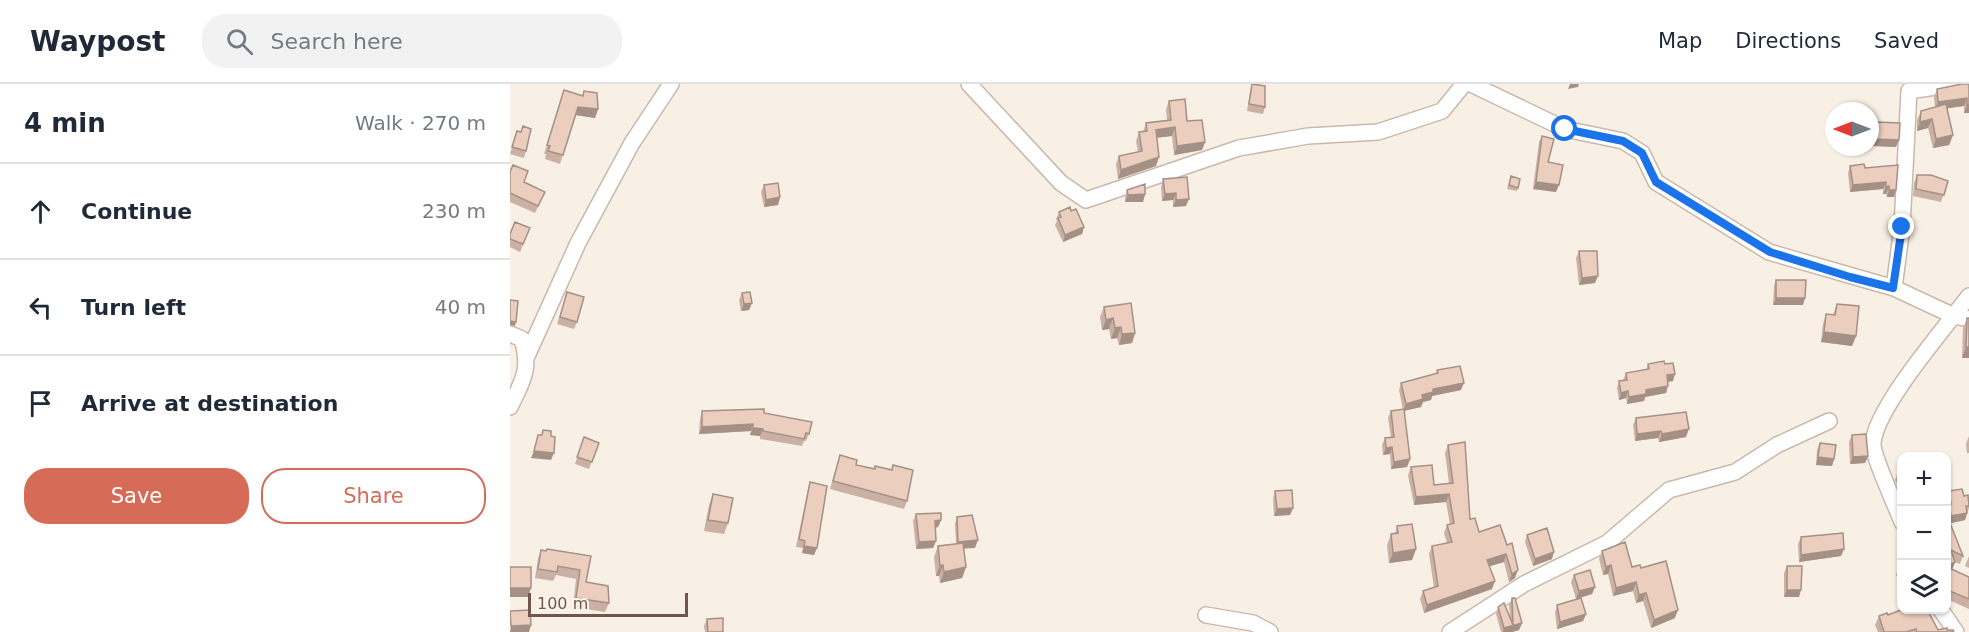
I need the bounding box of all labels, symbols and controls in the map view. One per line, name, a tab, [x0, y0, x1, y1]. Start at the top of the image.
search box	[202, 14, 622, 68]
text: Waypost	[30, 25, 166, 58]
icon: search	[223, 25, 256, 58]
text: Search here	[271, 29, 403, 54]
text: Map	[1658, 29, 1702, 53]
text: Directions	[1735, 29, 1841, 53]
text: Saved	[1874, 29, 1939, 53]
north arrow	[1825, 102, 1879, 156]
text: 4 min	[24, 108, 106, 138]
text: Walk · 270 m	[355, 111, 486, 135]
route start	[1551, 115, 1577, 141]
icon: ahead	[24, 195, 57, 228]
text: Continue	[81, 199, 192, 224]
text: 230 m	[422, 199, 486, 223]
route end	[1888, 213, 1914, 239]
icon: left	[24, 291, 57, 324]
text: Turn left	[81, 295, 186, 320]
text: 40 m	[435, 295, 486, 319]
icon: arrive	[24, 387, 57, 420]
text: Arrive at destination	[81, 391, 338, 416]
map controls	[1897, 452, 1951, 614]
button: +	[1897, 452, 1951, 506]
button: Save	[24, 468, 249, 524]
button: Share	[261, 468, 486, 524]
button: −	[1897, 506, 1951, 560]
button: layers	[1897, 560, 1951, 614]
scale bar	[528, 590, 688, 618]
text: 100 m	[537, 594, 588, 613]

